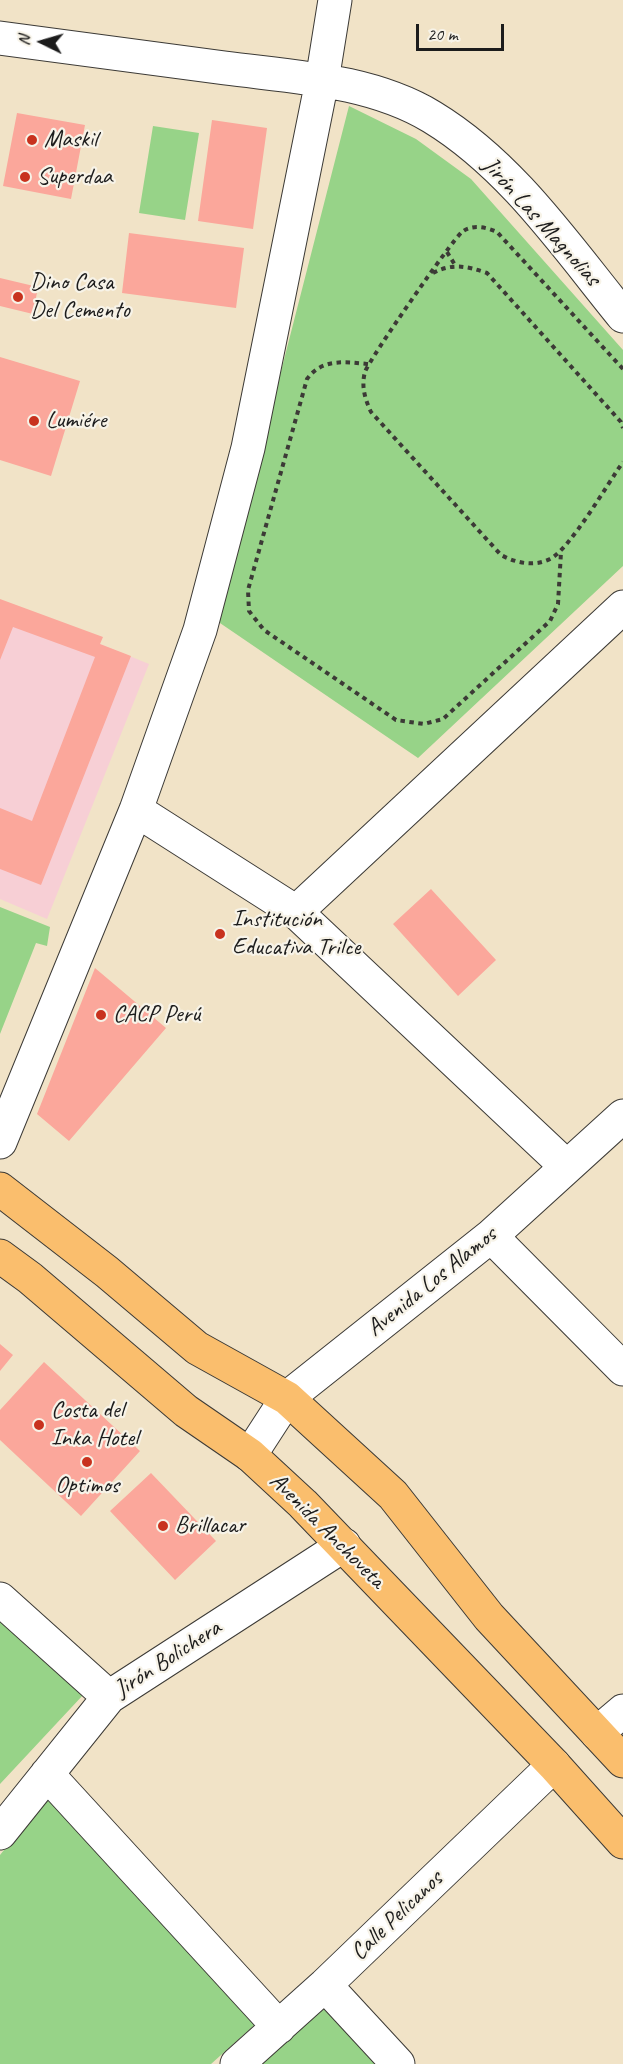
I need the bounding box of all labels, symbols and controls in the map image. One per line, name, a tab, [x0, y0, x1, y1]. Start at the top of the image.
north arrow	[12, 12, 72, 72]
scale bar	[419, 12, 508, 50]
text: 20 m	[427, 23, 458, 45]
text: N	[14, 35, 34, 46]
place label: Maskil	[44, 126, 97, 154]
marker: Maskil	[25, 133, 39, 147]
street label: Jirón Las Magnolias	[476, 152, 606, 292]
place label: Superdaa	[37, 163, 112, 191]
marker: Superdaa	[18, 170, 32, 184]
place label: Dino Casa Del Cemento	[30, 269, 130, 325]
marker: Dino Casa Del Cemento	[11, 290, 25, 304]
place label: Lumiére	[46, 407, 106, 435]
marker: Lumiére	[27, 414, 41, 428]
place label: Institución Educativa Trilce	[232, 906, 360, 962]
marker: Institución Educativa Trilce	[213, 927, 227, 941]
place label: CACP Perú	[113, 1001, 200, 1029]
marker: CACP Perú	[94, 1008, 108, 1022]
street label: Avenida Los Alamos	[361, 1221, 503, 1343]
place label: Costa del Inka Hotel	[51, 1397, 138, 1453]
marker: Costa del Inka Hotel	[32, 1418, 46, 1432]
marker: Optimos	[80, 1455, 94, 1469]
street label: Avenida Anchoveta	[263, 1467, 391, 1595]
place label: Optimos	[55, 1472, 119, 1500]
place label: Brillacar	[175, 1512, 245, 1540]
marker: Brillacar	[156, 1519, 170, 1533]
street label: Jirón Bolichera	[109, 1614, 227, 1704]
street label: Calle Pelicanos	[345, 1865, 449, 1967]

